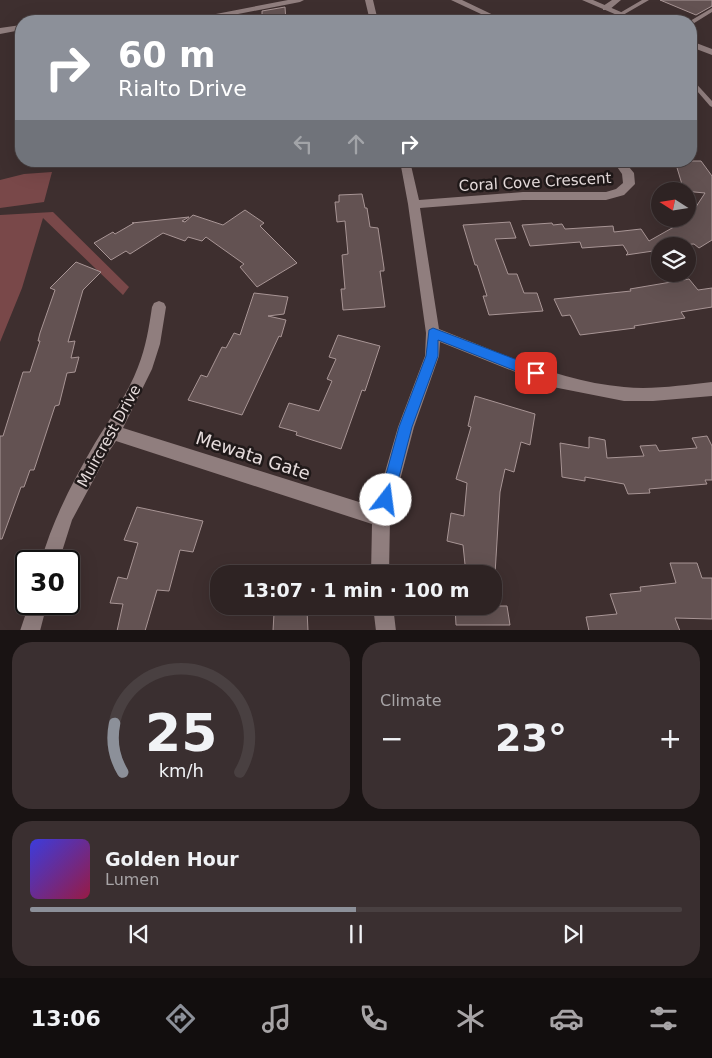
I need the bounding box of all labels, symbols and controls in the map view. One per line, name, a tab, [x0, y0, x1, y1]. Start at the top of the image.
icon: right	[35, 35, 100, 100]
text: 60 m	[118, 35, 215, 75]
text: Rialto Drive	[118, 76, 247, 101]
icon: left	[289, 130, 317, 158]
icon: ahead	[342, 130, 370, 158]
icon: right	[395, 130, 423, 158]
street label: Coral Cove Crescent	[458, 169, 612, 195]
north arrow	[651, 182, 696, 228]
map controls	[651, 182, 696, 282]
button: layers	[651, 237, 696, 282]
pin	[515, 352, 557, 394]
icon: arrive	[522, 359, 550, 387]
street label: Muircrest Drive	[73, 382, 145, 490]
street label: Mewata Gate	[193, 427, 313, 484]
position arrow	[359, 473, 411, 525]
speed limit sign: 30	[15, 550, 80, 615]
text: 13:07 · 1 min · 100 m	[242, 579, 470, 601]
text: Climate	[380, 691, 442, 710]
text: 25	[145, 703, 217, 763]
text: 23°	[495, 716, 567, 760]
text: −	[380, 722, 403, 755]
text: +	[659, 722, 682, 755]
text: km/h	[158, 760, 204, 781]
text: Golden Hour	[105, 848, 239, 870]
text: Lumen	[105, 870, 159, 889]
icon: previous	[125, 920, 153, 948]
icon: pause	[342, 920, 370, 948]
icon: next	[559, 920, 587, 948]
icon: directions	[163, 1001, 198, 1036]
icon: music	[259, 1001, 294, 1036]
icon: phone	[356, 1001, 391, 1036]
icon: climate	[453, 1001, 488, 1036]
icon: car	[549, 1001, 584, 1036]
icon: filters	[646, 1001, 681, 1036]
text: 13:06	[31, 1006, 101, 1031]

